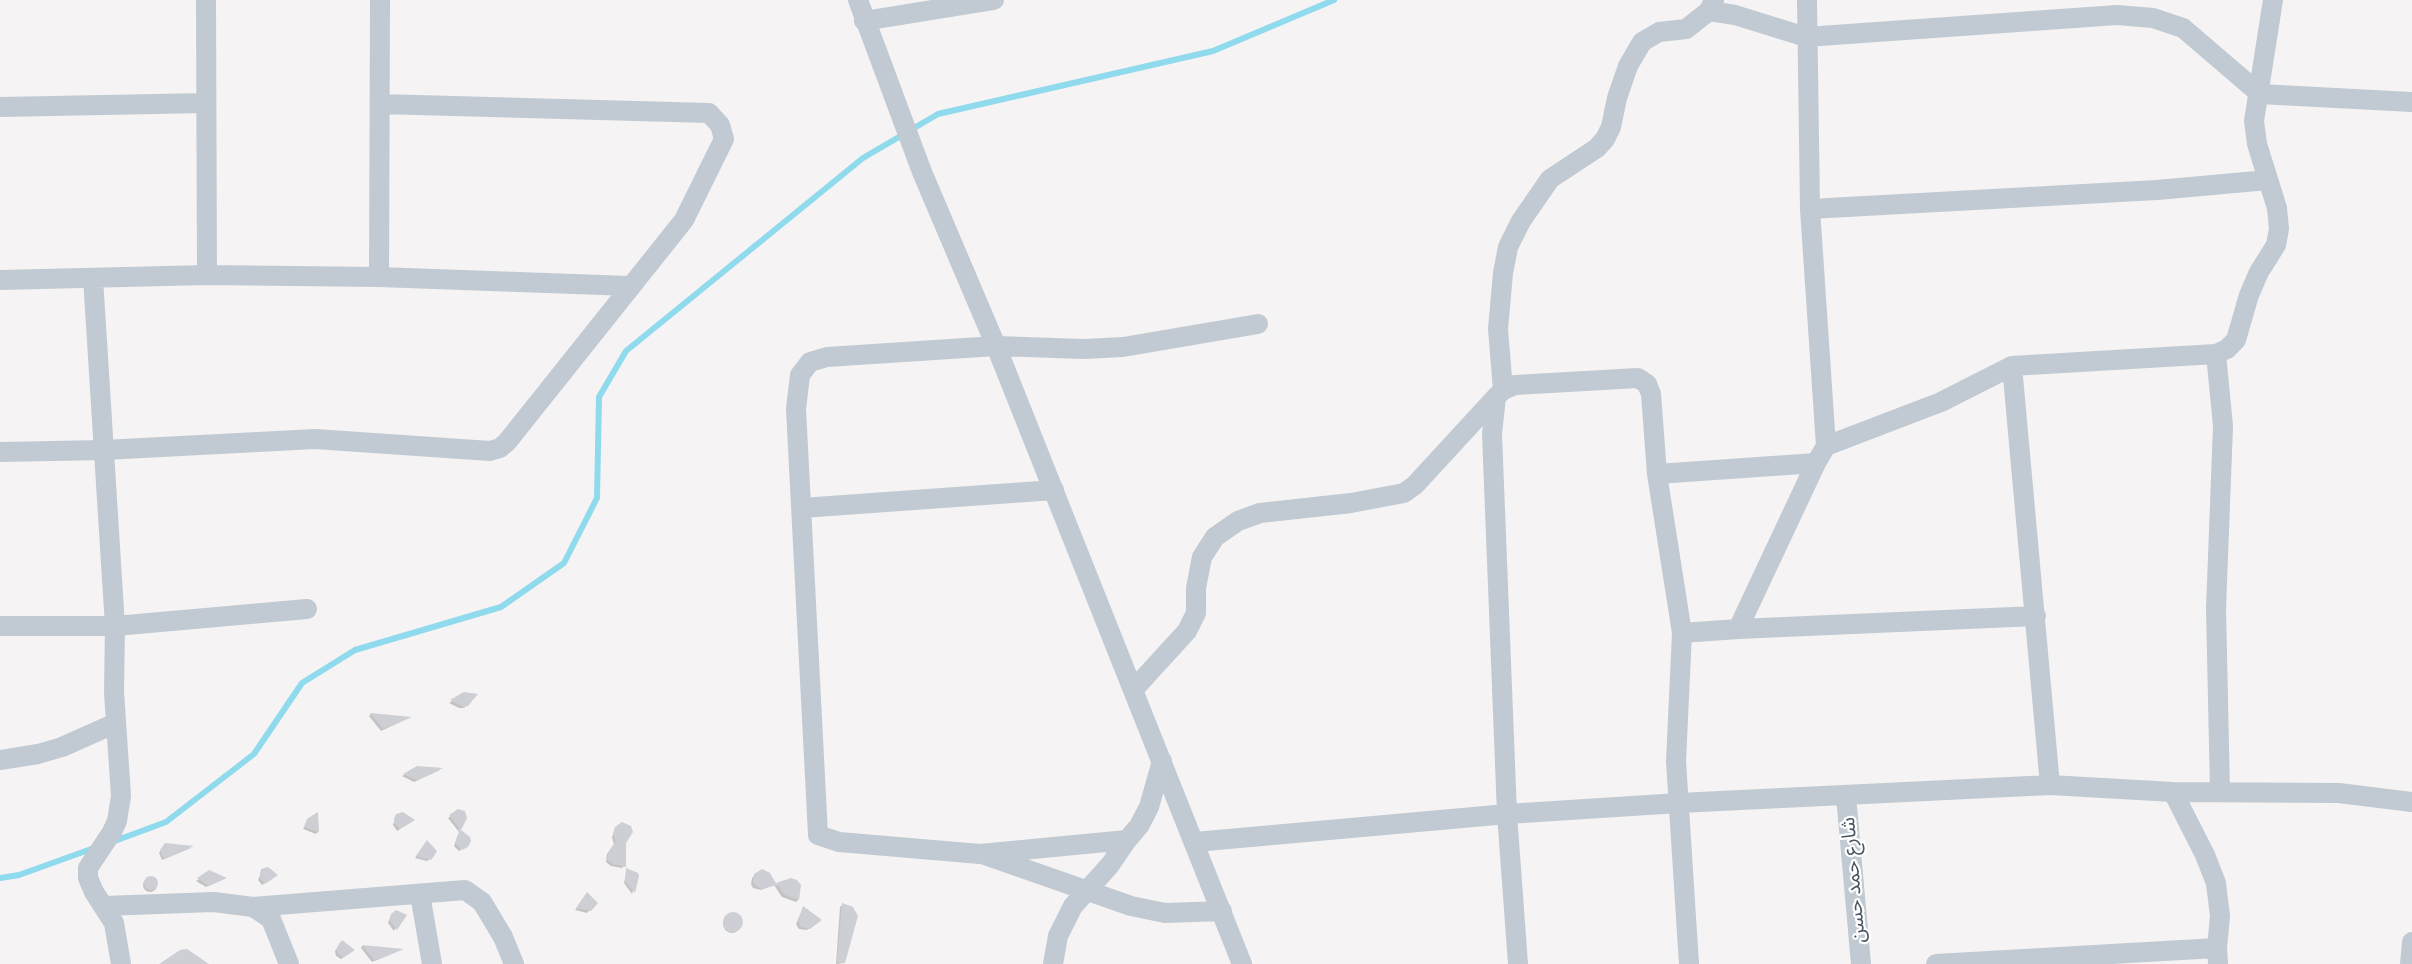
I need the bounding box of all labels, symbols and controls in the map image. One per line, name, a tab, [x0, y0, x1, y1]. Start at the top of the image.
street label: شارع حمد حسن	[1836, 816, 1870, 944]

